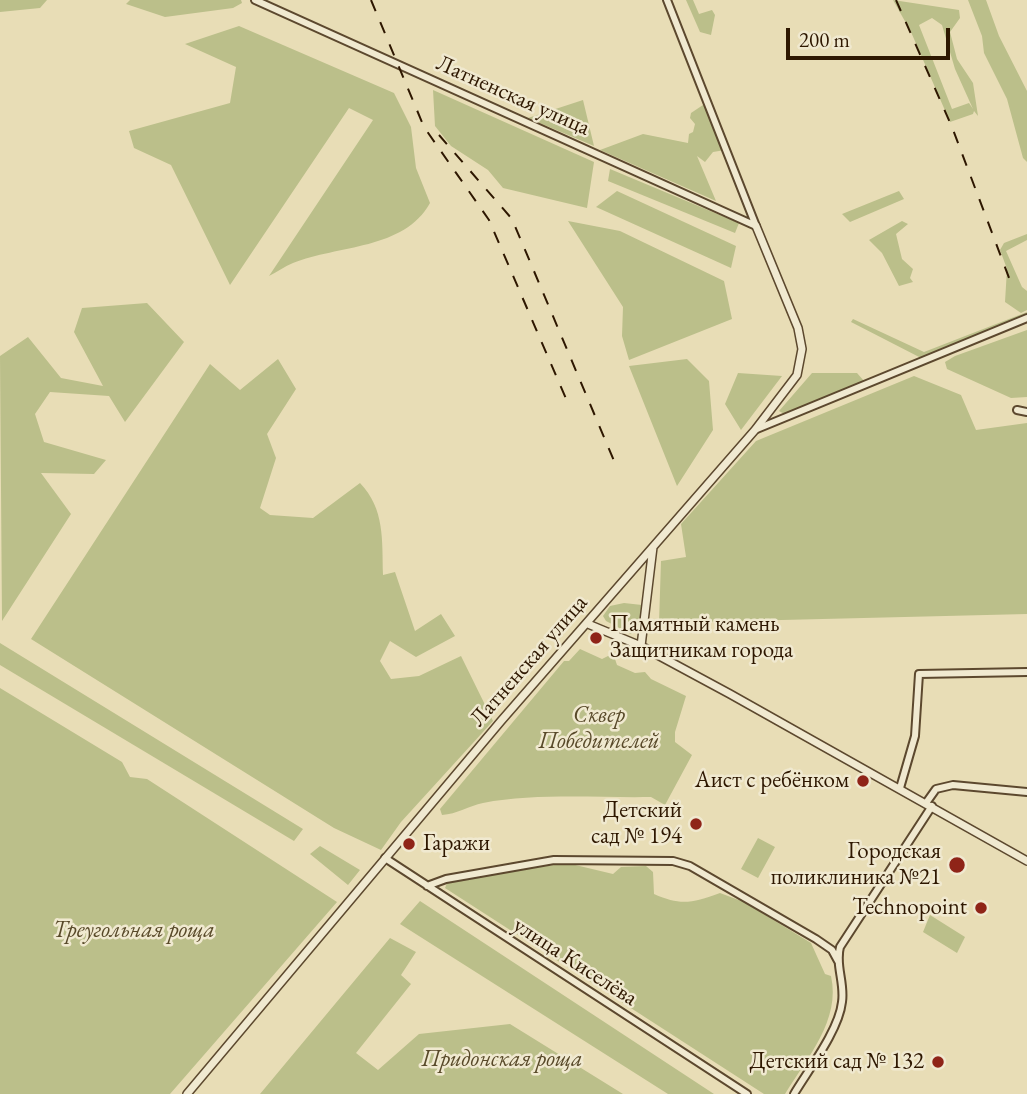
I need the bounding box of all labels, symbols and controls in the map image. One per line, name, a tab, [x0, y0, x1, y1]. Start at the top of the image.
scale bar	[789, 14, 954, 58]
text: 200 m	[799, 26, 850, 53]
street label: Латненская улица	[432, 50, 594, 142]
street label: Латненская улица	[464, 590, 594, 732]
place label: Памятный камень Защитникам города	[610, 611, 793, 665]
marker: Памятный камень Защитникам города	[588, 630, 604, 646]
park label: Сквер Победителей	[538, 702, 660, 756]
place label: Аист с ребёнком	[695, 767, 849, 795]
marker: Аист с ребёнком	[855, 773, 871, 789]
place label: Детский сад № 194	[591, 797, 682, 851]
marker: Детский сад № 194	[688, 816, 704, 832]
place label: Гаражи	[423, 830, 490, 858]
marker: Гаражи	[401, 836, 417, 852]
place label: Городская поликлиника №21	[771, 838, 941, 892]
marker: Городская поликлиника №21	[947, 855, 967, 875]
place label: Technopoint	[852, 894, 967, 922]
marker: Technopoint	[973, 900, 989, 916]
street label: улица Киселёва	[508, 912, 642, 1012]
park label: Треугольная роща	[53, 917, 215, 945]
park label: Придонская роща	[422, 1046, 582, 1074]
place label: Детский сад № 132	[750, 1048, 924, 1076]
marker: Детский сад № 132	[930, 1054, 946, 1070]

